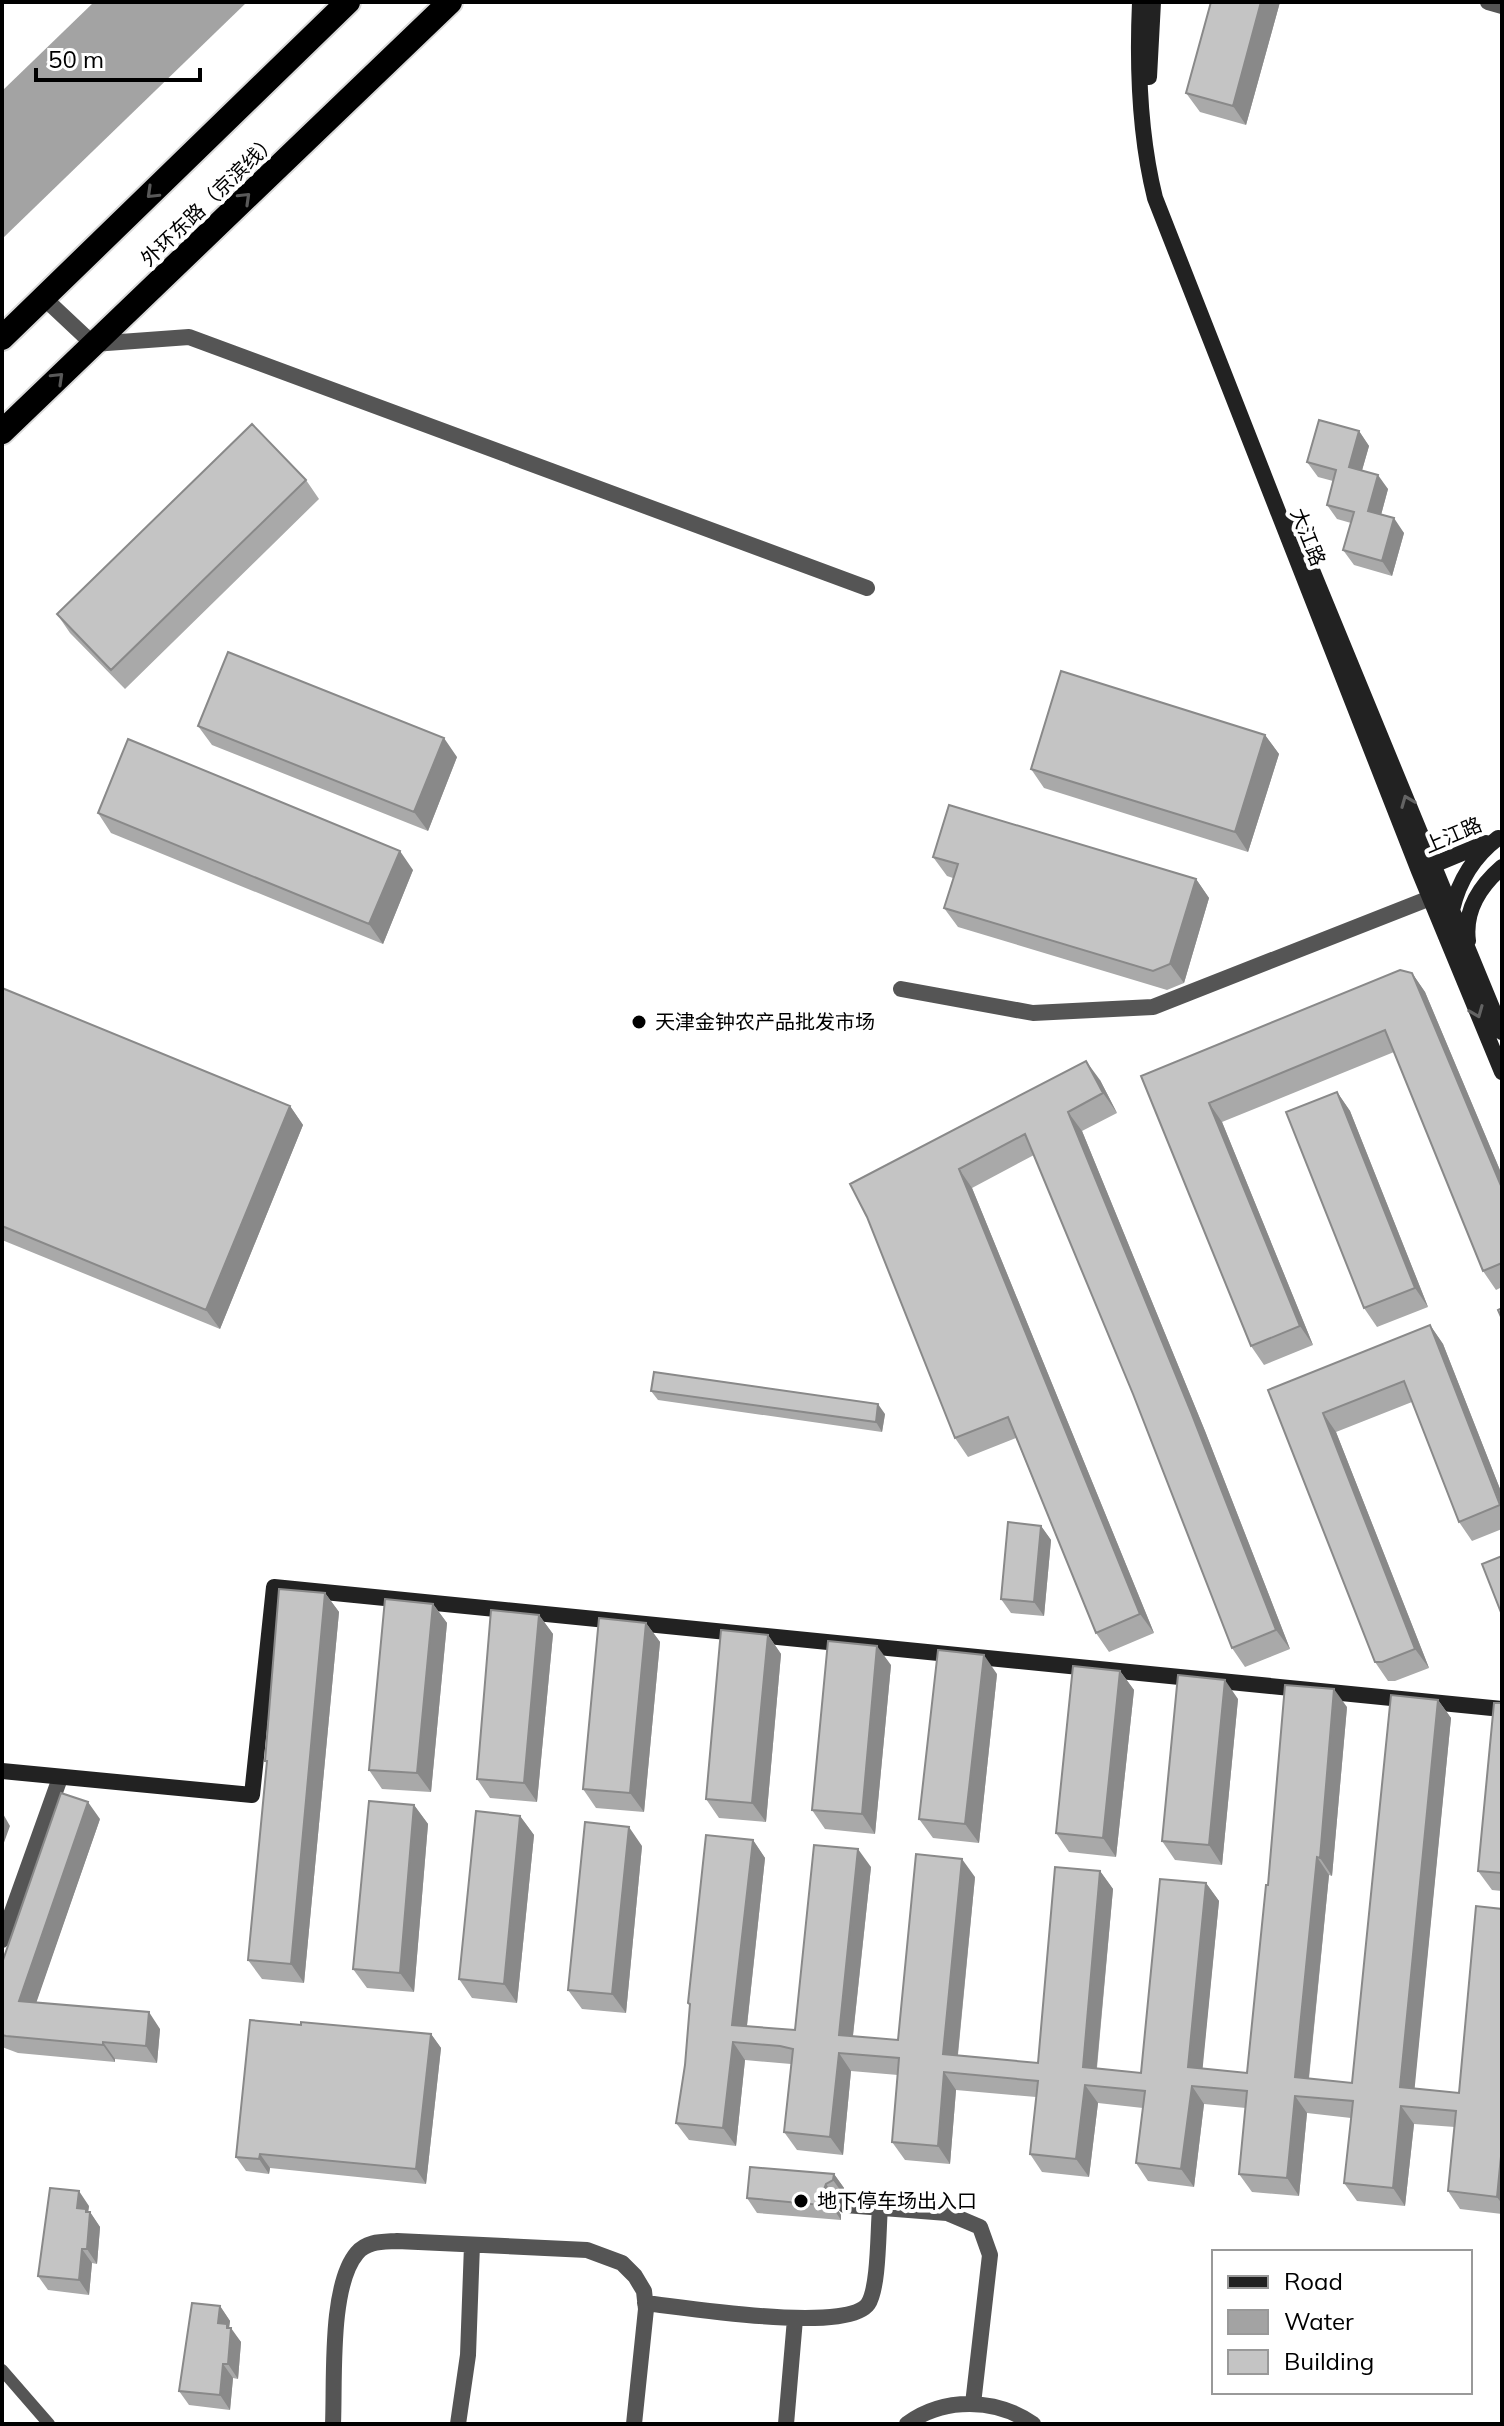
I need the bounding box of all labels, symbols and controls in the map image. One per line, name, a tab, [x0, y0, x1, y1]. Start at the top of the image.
scale bar	[36, 32, 200, 82]
text: 50 m	[48, 44, 104, 74]
street label: 外环东路（京滨线）	[135, 128, 282, 271]
one-way arrow	[147, 184, 161, 198]
one-way arrow	[236, 193, 251, 207]
one-way arrow	[49, 373, 63, 387]
street label: 大江路	[1286, 504, 1331, 569]
one-way arrow	[1401, 794, 1417, 809]
street label: 上江路	[1420, 811, 1485, 858]
one-way arrow	[1467, 1004, 1484, 1018]
place label: 天津金钟农产品批发市场	[655, 1009, 875, 1034]
marker: 天津金钟农产品批发市场	[630, 1013, 648, 1031]
place label: 地下停车场出入口	[817, 2188, 977, 2213]
marker: 地下停车场出入口	[792, 2192, 810, 2210]
legend	[1212, 2250, 1472, 2394]
text: Road	[1284, 2266, 1343, 2296]
text: Water	[1284, 2306, 1354, 2336]
text: Building	[1284, 2346, 1374, 2376]

